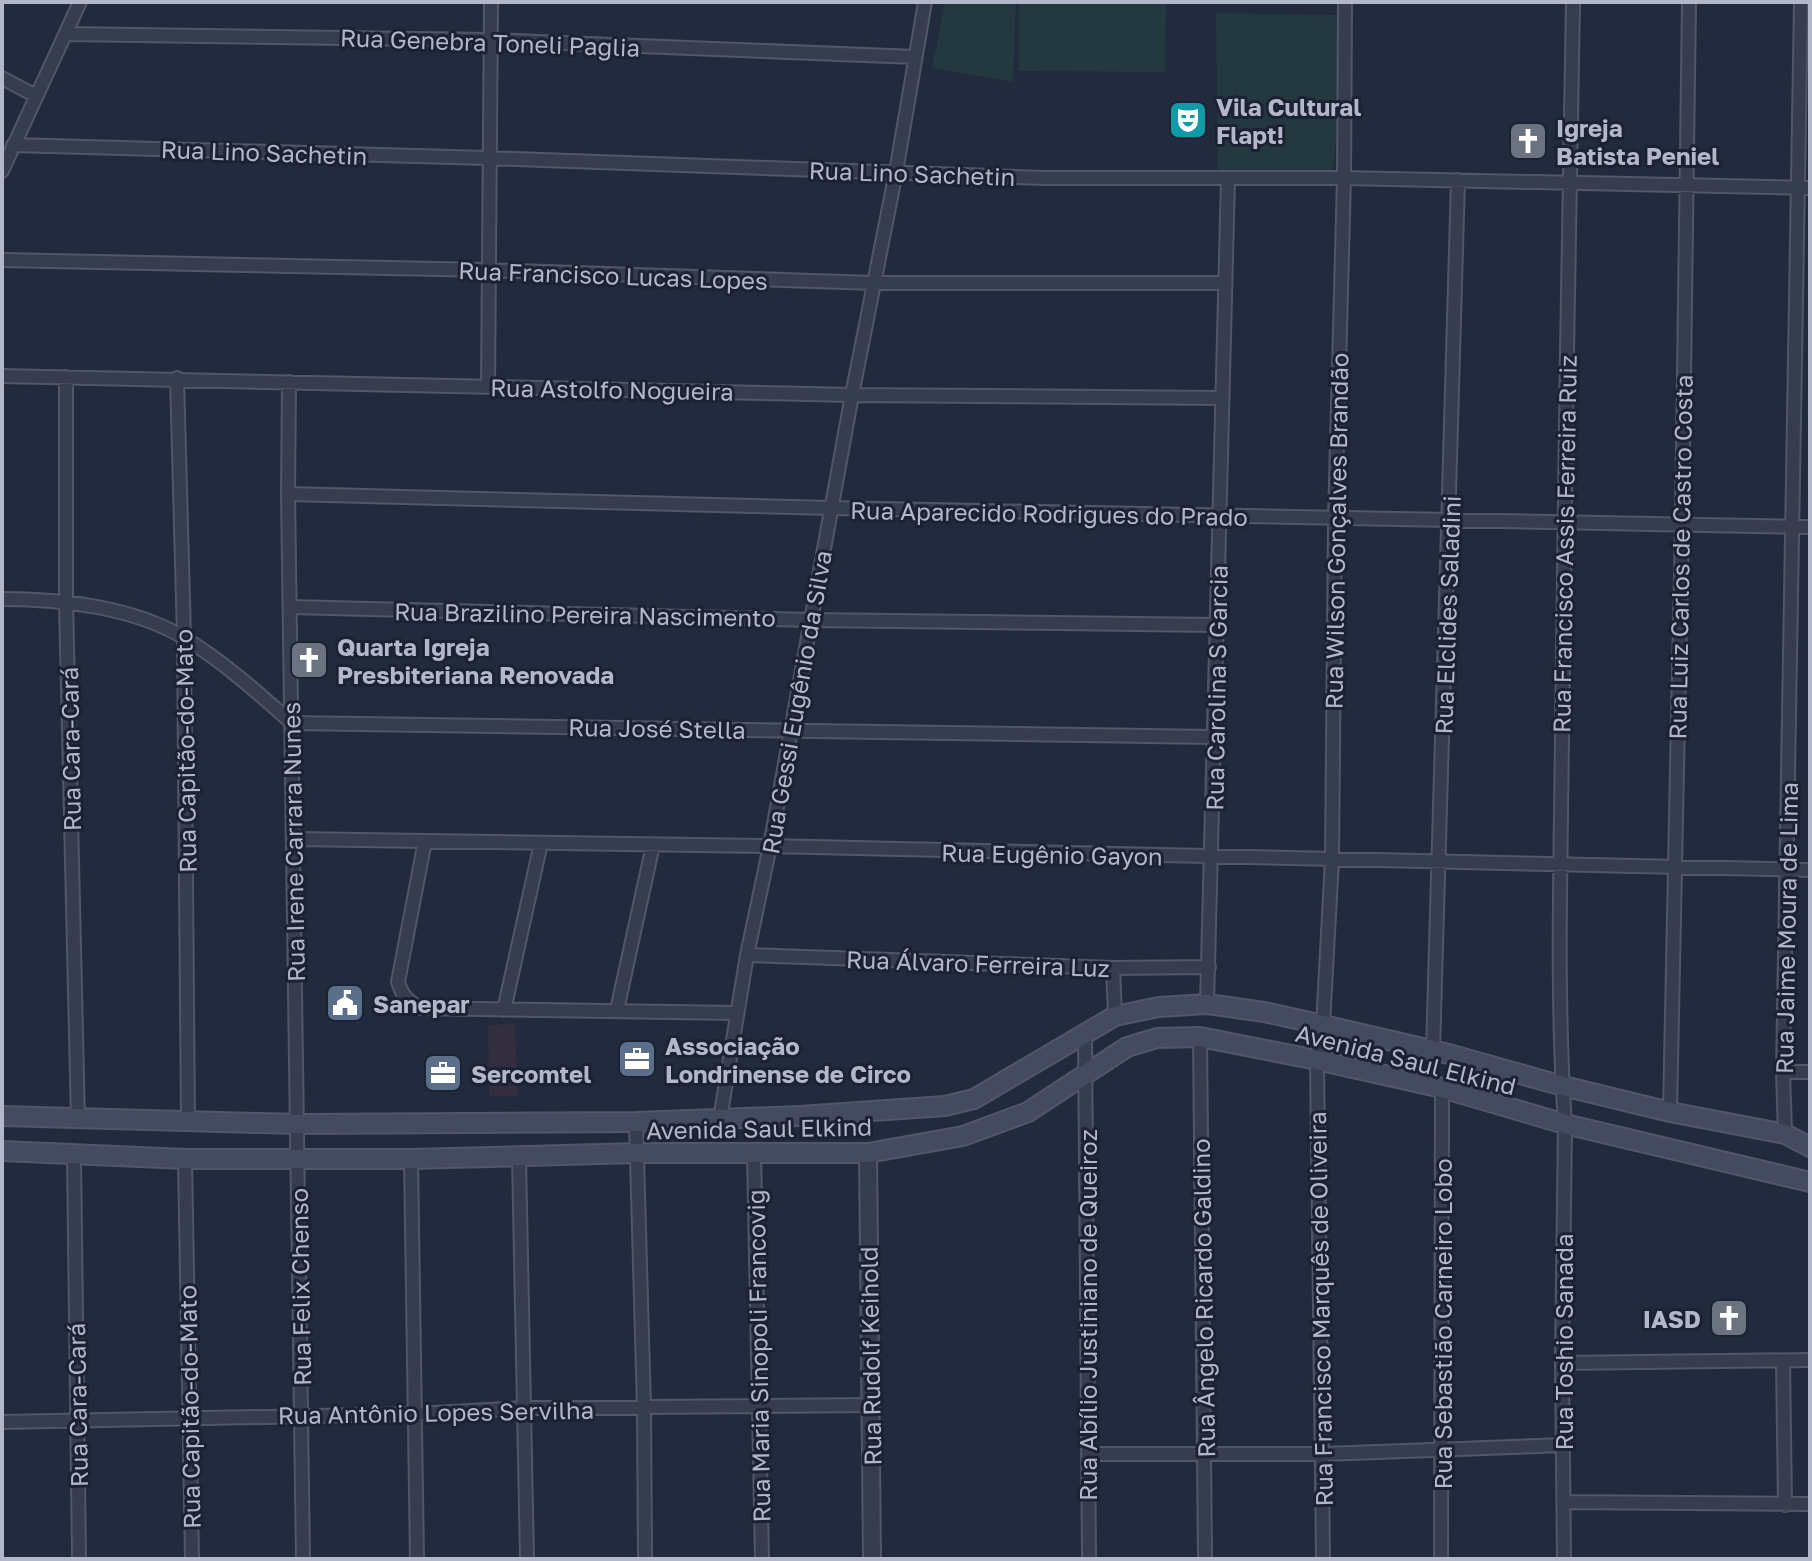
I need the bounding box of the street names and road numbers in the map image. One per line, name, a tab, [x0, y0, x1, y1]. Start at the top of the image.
street label: Rua Genebra Toneli Paglia	[339, 22, 641, 62]
street label: Rua Lino Sachetin	[160, 134, 368, 170]
street label: Rua Lino Sachetin	[808, 155, 1016, 191]
street label: Rua Francisco Lucas Lopes	[458, 255, 768, 295]
street label: Rua Wilson Gonçalves Brandão	[1318, 352, 1354, 710]
street label: Rua Francisco Assis Ferreira Ruiz	[1546, 355, 1582, 733]
street label: Rua Astolfo Nogueira	[490, 372, 734, 406]
street label: Rua Luiz Carlos de Castro Costa	[1662, 374, 1698, 740]
street label: Rua Aparecido Rodrigues do Prado	[850, 495, 1248, 531]
street label: Rua Elclides Saladini	[1428, 495, 1466, 735]
street label: Rua Gessi Eugênio da Silva	[755, 548, 837, 856]
street label: Rua Carolina S Garcia	[1199, 565, 1233, 811]
street label: Rua Brazilino Pereira Nascimento	[394, 596, 776, 632]
street label: Rua Capitão-do-Mato	[168, 629, 202, 873]
street label: Rua Cara-Cará	[54, 667, 86, 831]
street label: Rua Irene Carrara Nunes	[276, 702, 310, 982]
street label: Rua José Stella	[568, 712, 746, 744]
street label: Rua Jaime Moura de Lima	[1769, 782, 1803, 1074]
street label: Rua Eugênio Gayon	[941, 838, 1163, 870]
street label: Rua Álvaro Ferreira Luz	[846, 944, 1110, 982]
street label: Avenida Saul Elkind	[1293, 1018, 1519, 1100]
street label: Rua Francisco Marquês de Oliveira	[1302, 1111, 1338, 1507]
street label: Avenida Saul Elkind	[646, 1112, 872, 1144]
street label: Rua Abílio Justiniano de Queiroz	[1073, 1129, 1102, 1501]
street label: Rua Ângelo Ricardo Galdino	[1186, 1138, 1220, 1458]
street label: Rua Sebastião Carneiro Lobo	[1428, 1158, 1457, 1490]
street label: Rua Felix Chenso	[284, 1188, 316, 1386]
street label: Rua Maria Sinopoli Francovig	[741, 1189, 775, 1523]
street label: Rua Toshio Sanada	[1549, 1234, 1578, 1450]
street label: Rua Rudolf Keihold	[854, 1246, 886, 1466]
street label: Rua Capitão-do-Mato	[172, 1285, 206, 1529]
street label: Rua Cara-Cará	[61, 1323, 93, 1487]
street label: Rua Antônio Lopes Servilha	[277, 1395, 595, 1429]

